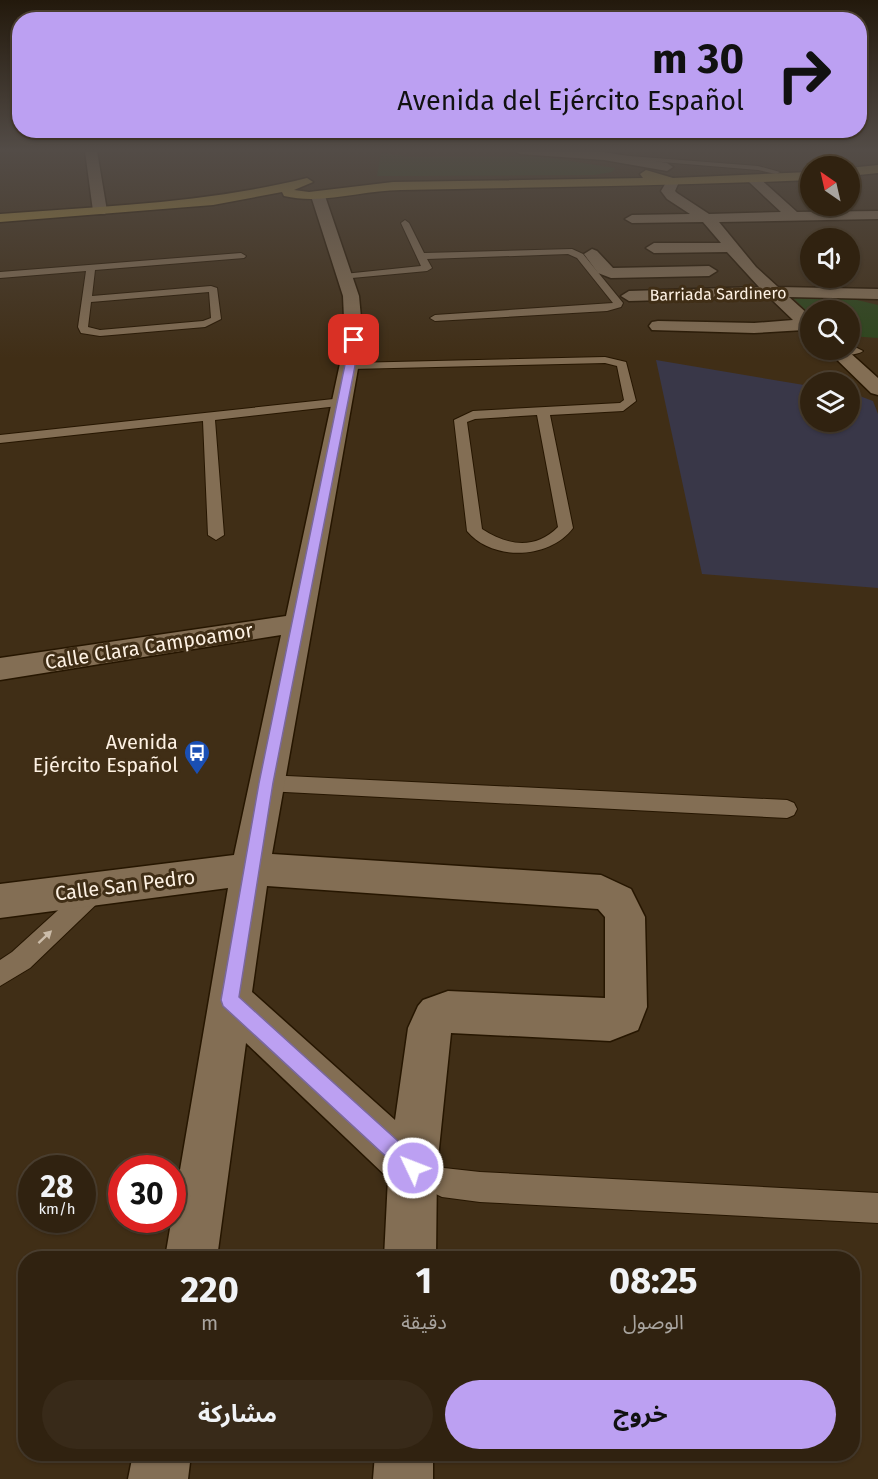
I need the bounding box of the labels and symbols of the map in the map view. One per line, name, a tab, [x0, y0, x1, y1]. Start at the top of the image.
north arrow	[800, 156, 860, 216]
street label: Barriada Sardinero	[649, 283, 787, 305]
pin	[328, 314, 379, 365]
street label: Calle Clara Campoamor	[43, 618, 255, 674]
place label: Avenida Ejército Español	[33, 730, 178, 777]
bus stop icon: Avenida Ejército Español	[182, 738, 212, 776]
street label: Calle San Pedro	[54, 864, 196, 906]
one-way arrow	[37, 931, 52, 944]
position arrow	[381, 1136, 445, 1200]
speed limit sign: 30	[108, 1155, 186, 1233]

